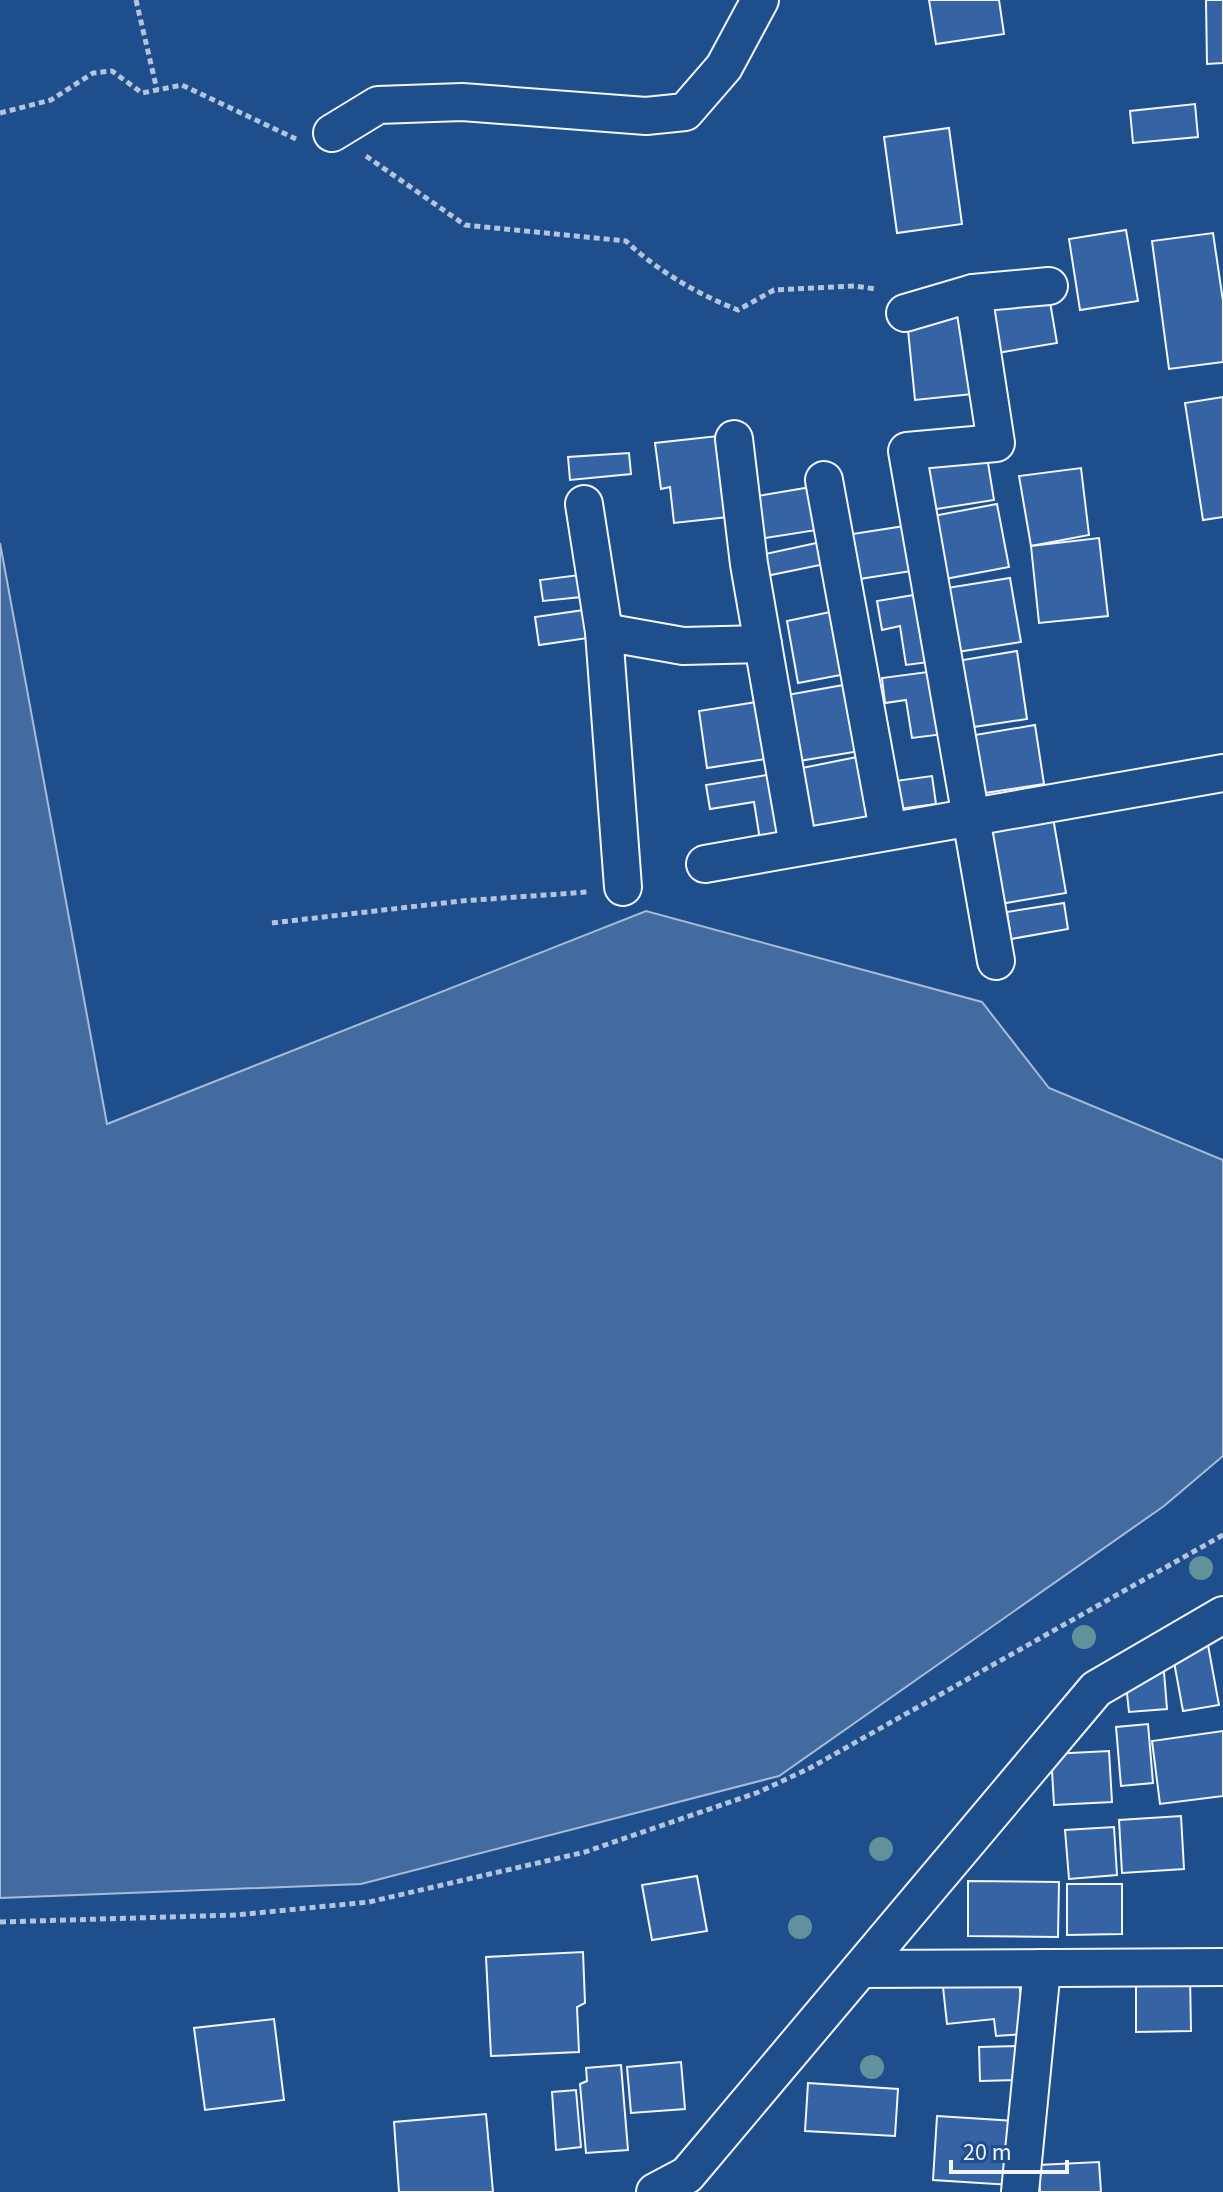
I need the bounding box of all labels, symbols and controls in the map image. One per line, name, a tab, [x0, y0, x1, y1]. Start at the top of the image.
scale bar	[951, 2124, 1067, 2174]
text: 20 m	[963, 2135, 1012, 2170]

